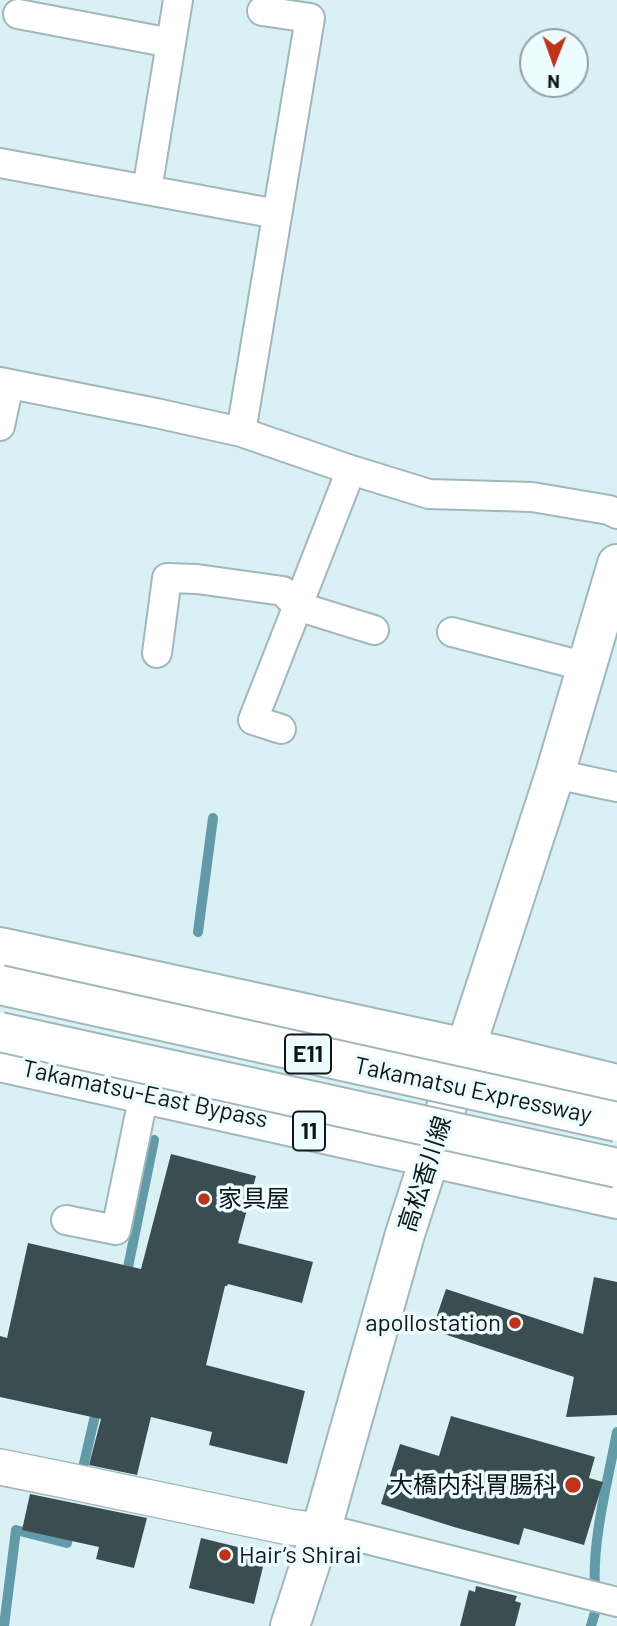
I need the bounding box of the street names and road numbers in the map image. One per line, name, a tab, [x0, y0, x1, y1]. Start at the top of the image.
road number: E11	[285, 1035, 331, 1074]
street label: Takamatsu Expressway	[352, 1051, 594, 1129]
street label: Takamatsu-East Bypass	[20, 1054, 270, 1134]
road number: 11	[293, 1112, 325, 1150]
street label: 高松香川線	[393, 1112, 457, 1236]

